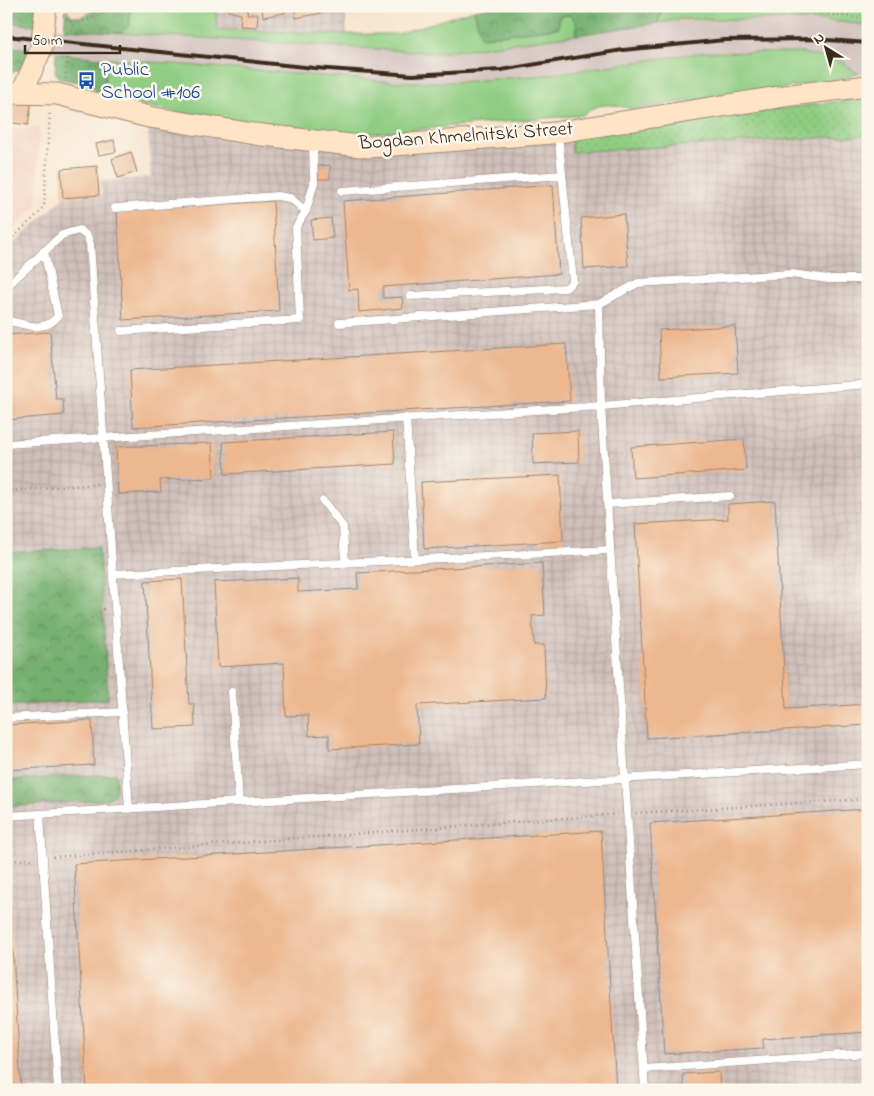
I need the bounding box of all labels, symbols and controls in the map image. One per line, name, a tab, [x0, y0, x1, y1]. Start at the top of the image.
scale bar	[25, 22, 120, 54]
north arrow	[802, 22, 852, 72]
text: N	[809, 28, 829, 50]
text: 50 m	[32, 30, 63, 52]
place label: Public School #106	[101, 56, 200, 108]
bus stop icon: Public School #106	[77, 71, 97, 91]
street label: Bogdan Khmelnitski Street	[357, 115, 575, 160]

